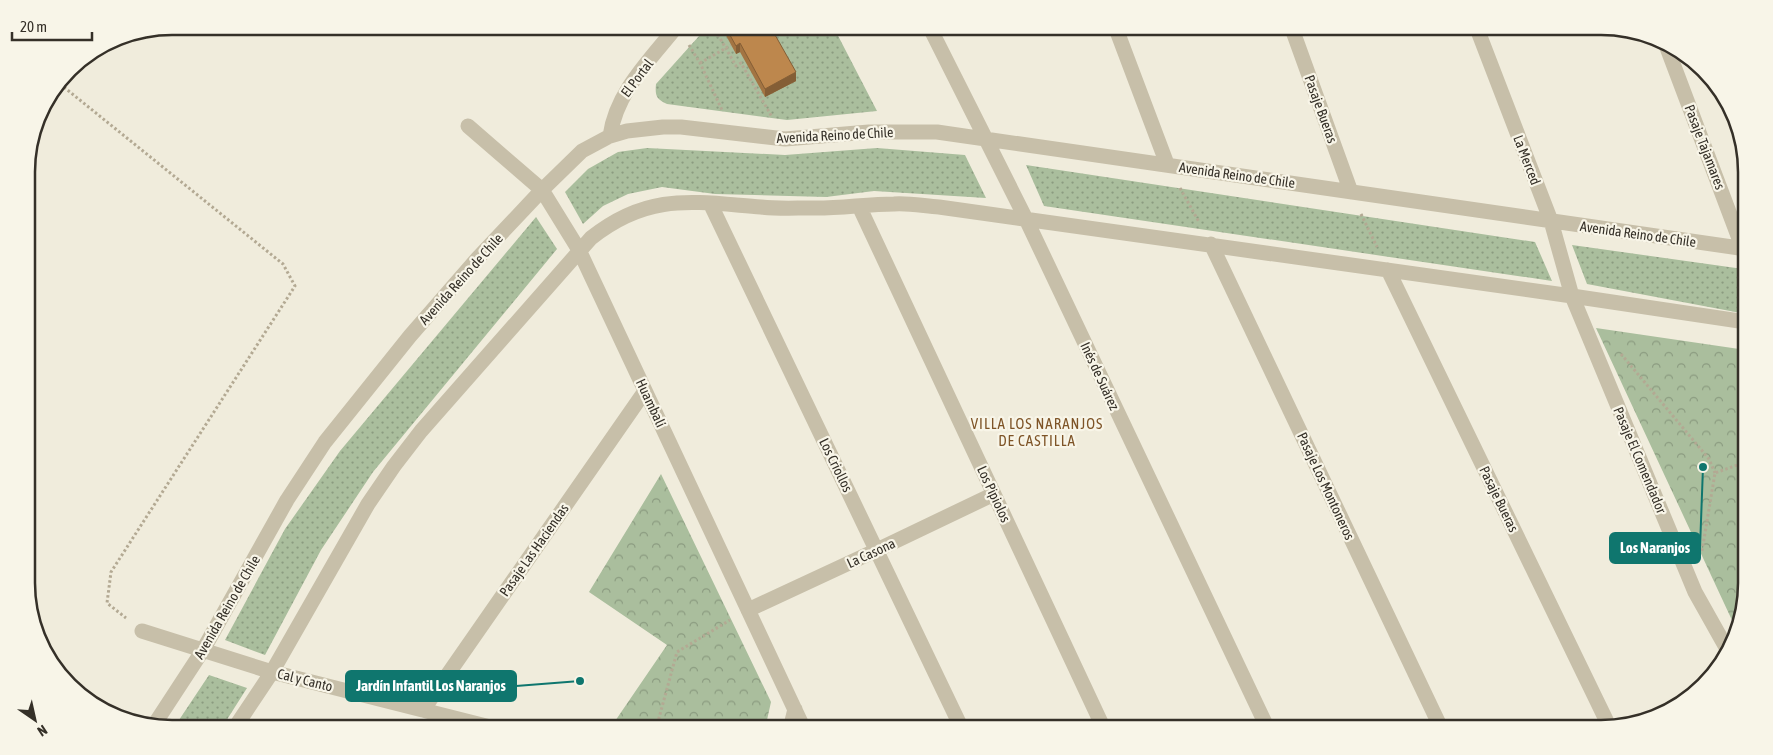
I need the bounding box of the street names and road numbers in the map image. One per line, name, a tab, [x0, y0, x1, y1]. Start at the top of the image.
street label: El Portal	[618, 56, 657, 100]
street label: Pasaje Bueras	[1301, 73, 1341, 145]
street label: Pasaje Tajamares	[1681, 102, 1729, 192]
street label: Avenida Reino de Chile	[776, 124, 894, 146]
street label: La Merced	[1510, 133, 1544, 187]
street label: Avenida Reino de Chile	[1178, 159, 1296, 191]
street label: Avenida Reino de Chile	[1579, 218, 1697, 250]
street label: Avenida Reino de Chile	[416, 230, 506, 328]
street label: Inés de Suárez	[1077, 339, 1123, 413]
street label: Huambalí	[633, 376, 669, 430]
street label: Pasaje El Comendador	[1610, 404, 1670, 516]
street label: Pasaje Los Montoneros	[1294, 430, 1358, 542]
street label: Los Criollos	[816, 435, 856, 495]
street label: Los Pipiolos	[974, 463, 1014, 525]
street label: Pasaje Bueras	[1476, 464, 1522, 535]
street label: Pasaje Las Haciendas	[496, 501, 572, 599]
street label: La Casona	[844, 535, 898, 571]
street label: Avenida Reino de Chile	[191, 552, 263, 662]
street label: Cal y Canto	[276, 665, 334, 695]

